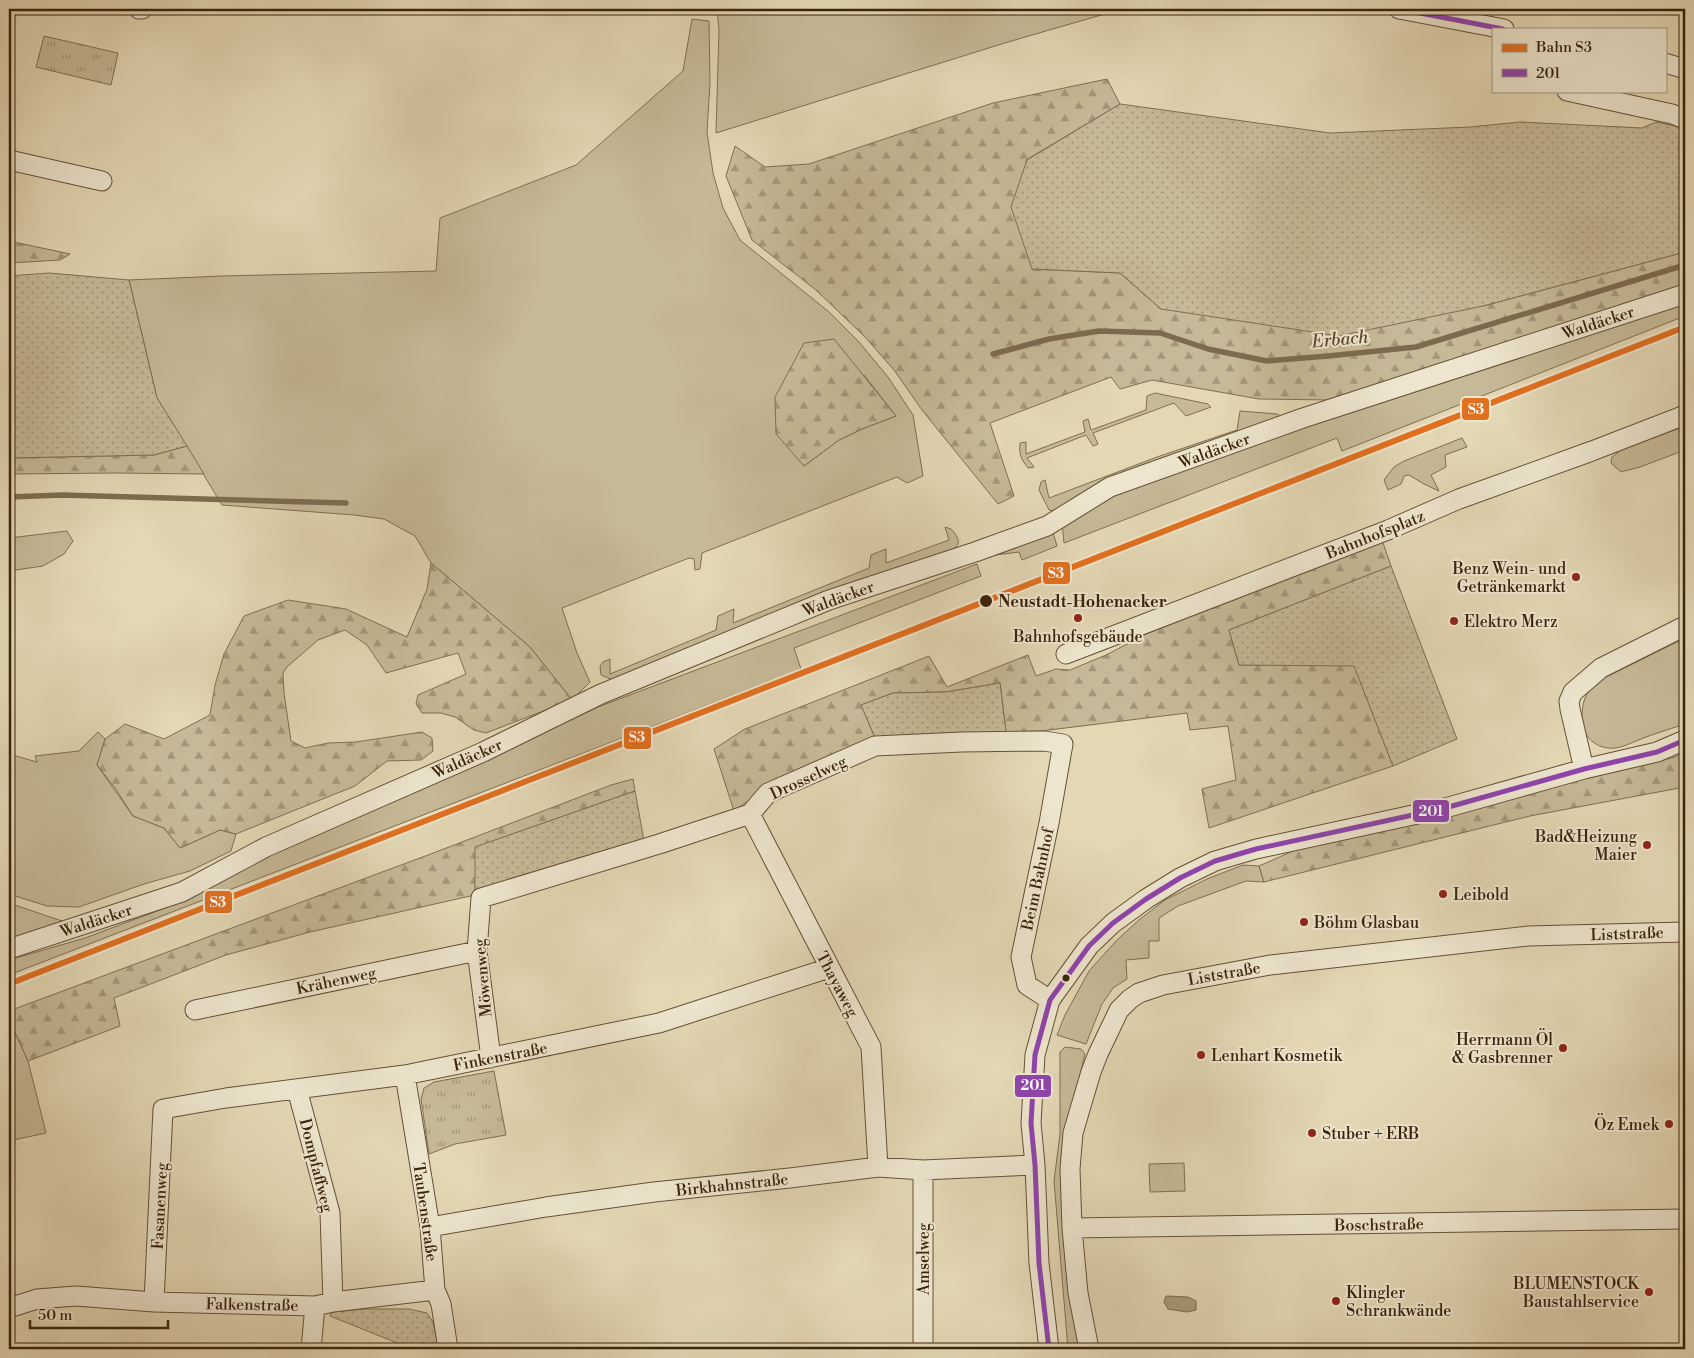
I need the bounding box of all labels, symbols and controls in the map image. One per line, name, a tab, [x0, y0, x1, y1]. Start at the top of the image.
legend	[1492, 28, 1666, 92]
text: Bahn S3	[1535, 38, 1592, 57]
text: 201	[1536, 64, 1561, 83]
street label: Waldäcker	[1559, 302, 1637, 344]
water label: Erbach	[1310, 325, 1370, 354]
line badge: S3	[1461, 397, 1490, 421]
text: S3	[1468, 401, 1484, 419]
street label: Waldäcker	[1175, 429, 1253, 473]
street label: Bahnhofsplatz	[1322, 506, 1428, 564]
place label: Benz Wein- und Getränkemarkt	[1451, 559, 1566, 597]
line badge: S3	[1042, 561, 1071, 585]
text: S3	[1048, 565, 1064, 583]
marker: Benz Wein- und Getränkemarkt	[1570, 571, 1582, 583]
street label: Waldäcker	[799, 577, 877, 621]
place label: Neustadt-Hohenacker	[998, 592, 1167, 612]
marker: Neustadt-Hohenacker	[978, 593, 994, 609]
marker: Bahnhofsgebäude	[1072, 612, 1084, 624]
place label: Elektro Merz	[1464, 612, 1558, 632]
marker: Elektro Merz	[1448, 615, 1460, 627]
place label: Bahnhofsgebäude	[1012, 627, 1143, 647]
line badge: S3	[623, 726, 652, 750]
text: S3	[629, 729, 645, 747]
street label: Waldäcker	[428, 735, 506, 784]
street label: Drosselweg	[767, 751, 851, 804]
line badge: 201	[1412, 799, 1450, 823]
text: 201	[1418, 803, 1444, 821]
street label: Beim Bahnhof	[1017, 825, 1059, 933]
place label: Bad&Heizung Maier	[1534, 827, 1638, 865]
marker: Bad&Heizung Maier	[1641, 839, 1653, 851]
place label: Leibold	[1453, 885, 1509, 905]
marker: Leibold	[1437, 888, 1449, 900]
line badge: S3	[204, 890, 233, 914]
text: S3	[210, 894, 226, 912]
street label: Waldäcker	[57, 900, 135, 942]
place label: Böhm Glasbau	[1313, 913, 1419, 933]
marker: Böhm Glasbau	[1298, 916, 1310, 928]
street label: Liststraße	[1590, 923, 1664, 945]
street label: Möwenweg	[470, 937, 496, 1018]
street label: Thayaweg	[812, 948, 863, 1021]
street label: Liststraße	[1186, 958, 1262, 990]
street label: Krähenweg	[294, 963, 379, 999]
unlabelled marker	[1061, 973, 1071, 983]
place label: Herrmann Öl & Gasbrenner	[1452, 1028, 1553, 1068]
street label: Finkenstraße	[451, 1038, 549, 1076]
marker: Herrmann Öl & Gasbrenner	[1557, 1042, 1569, 1054]
place label: Lenhart Kosmetik	[1211, 1046, 1344, 1066]
marker: Lenhart Kosmetik	[1195, 1049, 1207, 1061]
line badge: 201	[1014, 1074, 1052, 1098]
text: 201	[1020, 1077, 1046, 1095]
place label: Öz Emek	[1594, 1113, 1661, 1135]
street label: Dompfaffweg	[295, 1116, 338, 1215]
marker: Öz Emek	[1663, 1118, 1675, 1130]
place label: Stuber + ERB	[1322, 1124, 1419, 1144]
marker: Stuber + ERB	[1306, 1127, 1318, 1139]
street label: Fasanenweg	[148, 1161, 172, 1250]
street label: Taubenstraße	[408, 1162, 442, 1263]
street label: Birkhahnstraße	[674, 1169, 789, 1201]
street label: Boschstraße	[1333, 1214, 1424, 1236]
street label: Amselweg	[914, 1222, 934, 1296]
place label: BLUMENSTOCK Baustahlservice	[1512, 1274, 1640, 1312]
place label: Klingler Schrankwände	[1346, 1283, 1451, 1321]
marker: BLUMENSTOCK Baustahlservice	[1643, 1286, 1655, 1298]
street label: Falkenstraße	[205, 1294, 299, 1316]
marker: Klingler Schrankwände	[1330, 1295, 1342, 1307]
scale bar	[30, 1298, 168, 1330]
text: 50 m	[38, 1306, 72, 1325]

